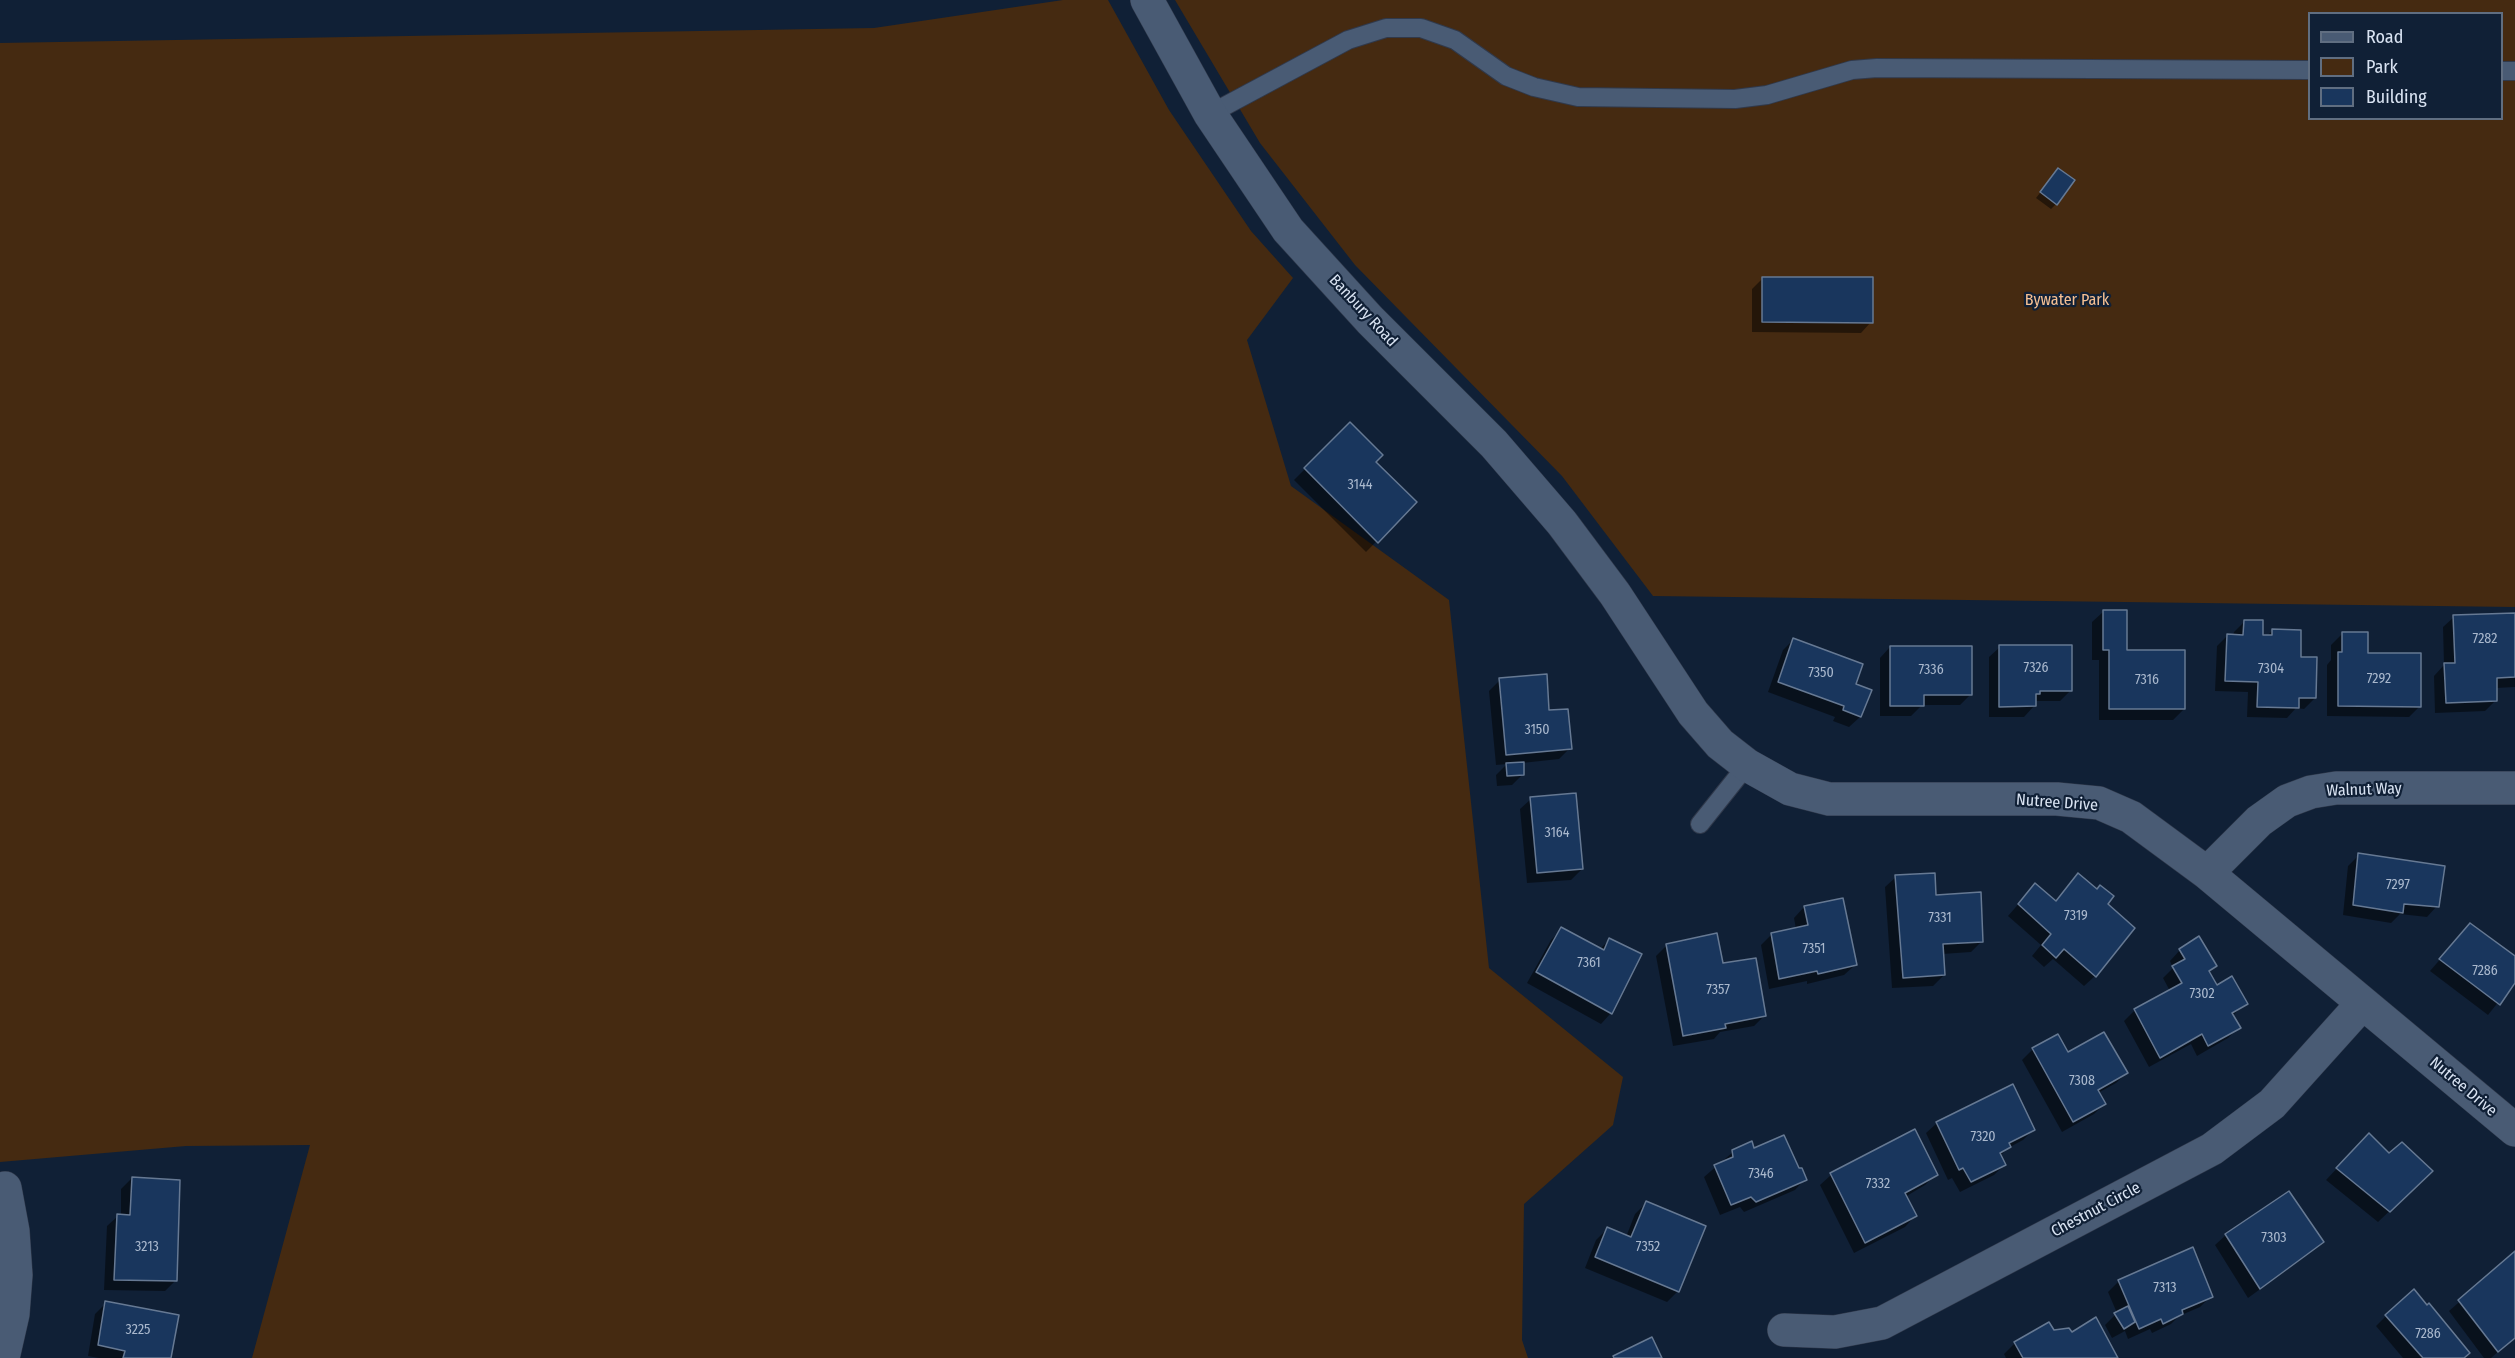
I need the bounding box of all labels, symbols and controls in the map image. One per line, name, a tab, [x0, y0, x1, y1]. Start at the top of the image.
legend	[2308, 12, 2503, 120]
text: Road	[2366, 26, 2403, 48]
text: Park	[2366, 56, 2398, 78]
text: Building	[2366, 86, 2427, 108]
street label: Banbury Road	[1325, 271, 1401, 351]
park label: Bywater Park	[2025, 291, 2109, 311]
house number: 3144	[1348, 477, 1372, 493]
house number: 7282	[2473, 631, 2497, 647]
house number: 7326	[2024, 660, 2048, 676]
house number: 7304	[2258, 661, 2284, 677]
house number: 7336	[1918, 662, 1944, 678]
house number: 7350	[1808, 665, 1834, 681]
house number: 7292	[2367, 671, 2391, 687]
house number: 7316	[2135, 672, 2159, 688]
house number: 3150	[1524, 722, 1550, 738]
street label: Walnut Way	[2326, 779, 2402, 801]
street label: Nutree Drive	[2015, 791, 2099, 815]
house number: 3164	[1544, 825, 1570, 841]
house number: 7297	[2386, 877, 2410, 893]
house number: 7319	[2064, 908, 2088, 924]
house number: 7331	[1928, 910, 1952, 926]
house number: 7351	[1802, 941, 1826, 957]
house number: 7361	[1577, 955, 1601, 971]
house number: 7286	[2472, 963, 2498, 979]
house number: 7357	[1706, 982, 1730, 998]
house number: 7302	[2189, 986, 2215, 1002]
street label: Nutree Drive	[2425, 1053, 2501, 1121]
house number: 7308	[2069, 1073, 2095, 1089]
house number: 7320	[1970, 1129, 1996, 1145]
house number: 7346	[1748, 1166, 1774, 1182]
house number: 7332	[1866, 1176, 1890, 1192]
street label: Chestnut Circle	[2048, 1178, 2144, 1242]
house number: 7303	[2261, 1230, 2287, 1246]
house number: 3213	[135, 1239, 159, 1255]
house number: 7352	[1636, 1239, 1660, 1255]
house number: 7313	[2153, 1280, 2177, 1296]
house number: 3225	[126, 1322, 150, 1338]
house number: 7286	[2415, 1326, 2441, 1342]

